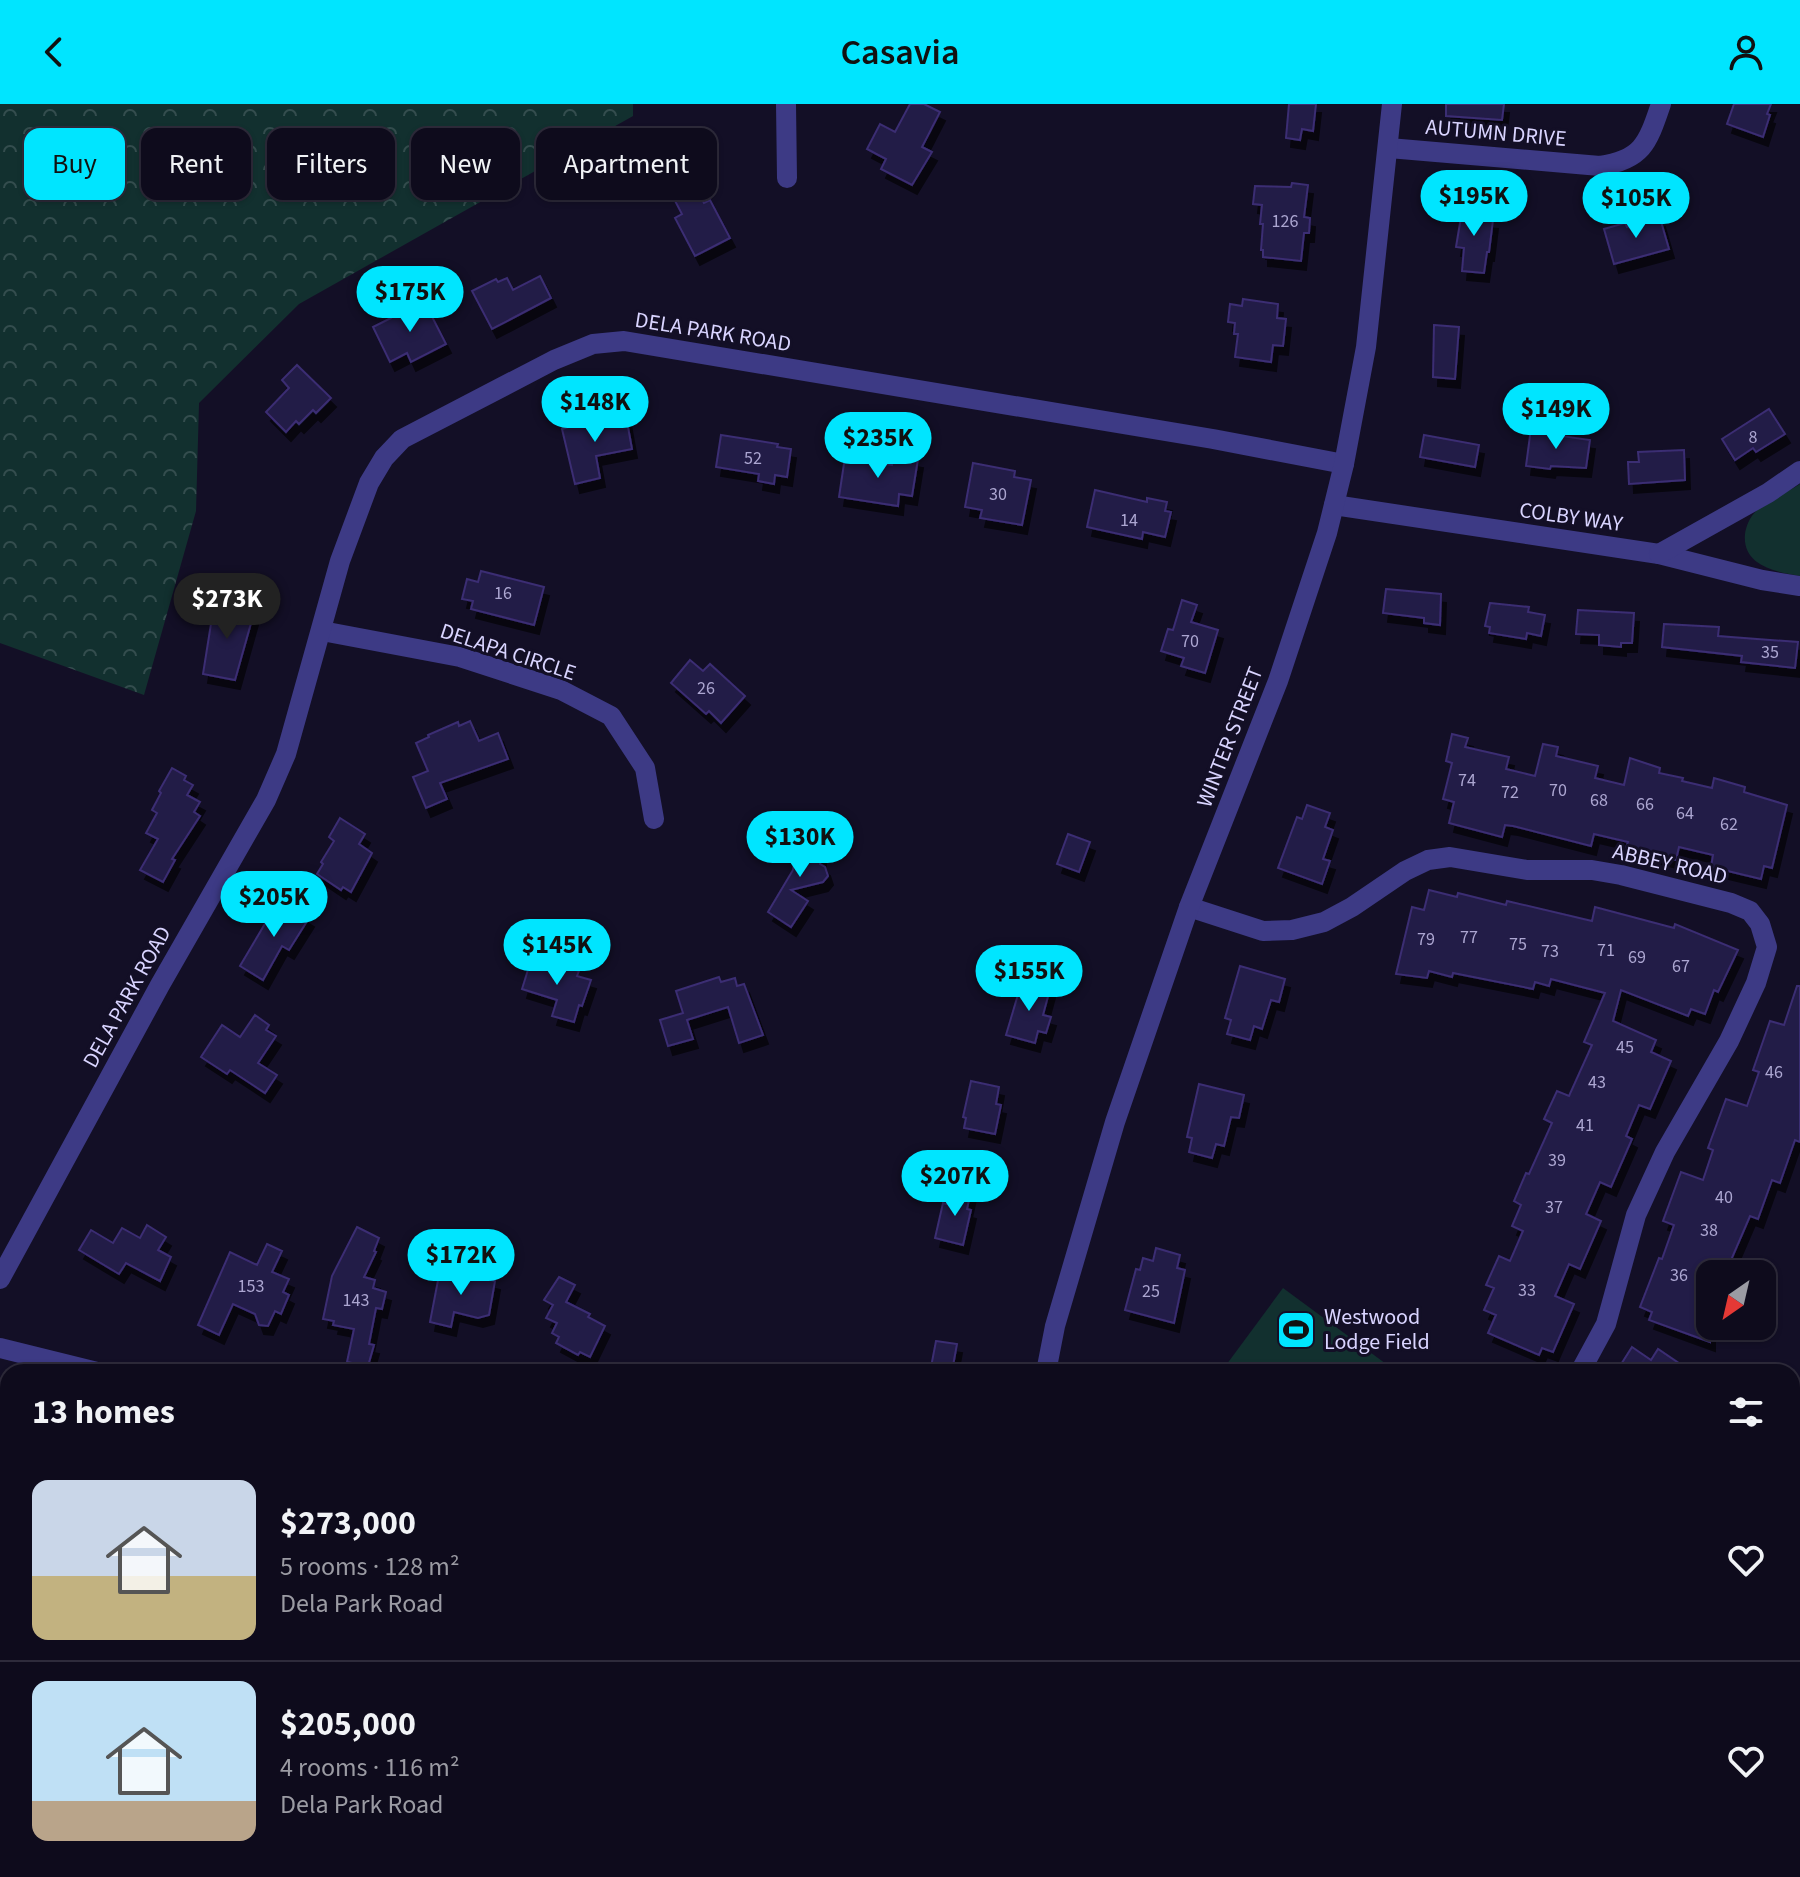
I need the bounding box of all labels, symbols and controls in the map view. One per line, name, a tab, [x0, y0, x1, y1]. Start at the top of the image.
text: Casavia	[840, 27, 960, 78]
icon: back	[32, 30, 76, 74]
icon: person	[1724, 30, 1768, 74]
street label: AUTUMN DRIVE	[1424, 111, 1568, 155]
chip: Buy	[24, 128, 125, 200]
chip: Rent	[141, 128, 251, 200]
chip: Filters	[267, 128, 395, 200]
chip: New	[411, 128, 520, 200]
chip: Apartment	[536, 128, 717, 200]
pin: $195K	[1418, 170, 1530, 238]
pin: $105K	[1580, 172, 1692, 240]
text: $195K	[1439, 177, 1509, 214]
text: $105K	[1601, 179, 1671, 216]
house number: 126	[1272, 209, 1298, 234]
pin: $175K	[354, 266, 466, 334]
text: $175K	[375, 273, 445, 310]
street label: DELA PARK ROAD	[633, 304, 793, 360]
pin: $148K	[539, 376, 651, 444]
text: $148K	[560, 383, 630, 420]
pin: $149K	[1500, 383, 1612, 451]
text: $149K	[1521, 390, 1591, 427]
pin: $235K	[822, 412, 934, 480]
text: $235K	[843, 419, 913, 456]
house number: 8	[1749, 425, 1758, 450]
house number: 52	[744, 446, 762, 471]
house number: 30	[989, 482, 1007, 507]
street label: COLBY WAY	[1517, 494, 1625, 540]
house number: 14	[1120, 508, 1138, 533]
pin: $273K	[171, 573, 283, 641]
text: $273K	[192, 580, 262, 617]
house number: 16	[494, 581, 512, 606]
street label: DELAPA CIRCLE	[436, 615, 580, 689]
house number: 70	[1181, 629, 1199, 654]
house number: 35	[1761, 640, 1779, 665]
street label: WINTER STREET	[1189, 662, 1272, 812]
house number: 26	[697, 676, 715, 701]
house number: 74	[1458, 768, 1476, 793]
house number: 70	[1549, 778, 1567, 803]
house number: 72	[1501, 780, 1519, 805]
house number: 68	[1590, 788, 1608, 813]
house number: 66	[1636, 792, 1654, 817]
house number: 64	[1676, 801, 1694, 826]
pin: $130K	[744, 811, 856, 879]
house number: 62	[1720, 812, 1738, 837]
text: $130K	[765, 818, 835, 855]
street label: ABBEY ROAD	[1610, 835, 1730, 893]
pin: $205K	[218, 871, 330, 939]
text: $205K	[239, 878, 309, 915]
pin: $145K	[501, 919, 613, 987]
street label: DELA PARK ROAD	[75, 920, 179, 1074]
house number: 77	[1460, 925, 1478, 950]
text: $145K	[522, 926, 592, 963]
house number: 79	[1417, 927, 1435, 952]
house number: 75	[1509, 932, 1527, 957]
house number: 71	[1597, 938, 1615, 963]
house number: 73	[1541, 939, 1559, 964]
pin: $155K	[973, 945, 1085, 1013]
house number: 69	[1628, 945, 1646, 970]
text: $155K	[994, 952, 1064, 989]
house number: 67	[1672, 954, 1690, 979]
house number: 45	[1616, 1035, 1634, 1060]
house number: 46	[1765, 1060, 1783, 1085]
house number: 43	[1588, 1070, 1606, 1095]
house number: 41	[1576, 1113, 1594, 1138]
house number: 39	[1548, 1148, 1566, 1173]
pin: $207K	[899, 1150, 1011, 1218]
text: $207K	[920, 1157, 990, 1194]
house number: 40	[1715, 1185, 1733, 1210]
house number: 37	[1545, 1195, 1563, 1220]
house number: 38	[1700, 1218, 1718, 1243]
pin: $172K	[405, 1229, 517, 1297]
text: $172K	[426, 1236, 496, 1273]
north arrow	[1696, 1260, 1776, 1340]
map controls	[1696, 1260, 1776, 1340]
house number: 36	[1670, 1263, 1688, 1288]
house number: 153	[238, 1274, 264, 1299]
house number: 33	[1518, 1278, 1536, 1303]
house number: 25	[1142, 1279, 1160, 1304]
house number: 143	[343, 1288, 369, 1313]
place label: Westwood Lodge Field	[1324, 1301, 1430, 1358]
sports icon: Westwood Lodge Field	[1275, 1309, 1317, 1351]
text: 13 homes	[32, 1388, 175, 1437]
icon: filters	[1724, 1390, 1768, 1434]
text: $273,000	[280, 1499, 416, 1548]
icon: home	[96, 1512, 192, 1608]
icon: heart	[1724, 1538, 1768, 1582]
text: 5 rooms · 128 m²	[280, 1548, 459, 1585]
text: Dela Park Road	[280, 1585, 443, 1622]
text: $205,000	[280, 1700, 416, 1749]
icon: home	[96, 1713, 192, 1809]
icon: heart	[1724, 1739, 1768, 1783]
text: 4 rooms · 116 m²	[280, 1749, 459, 1786]
text: Dela Park Road	[280, 1786, 443, 1823]

